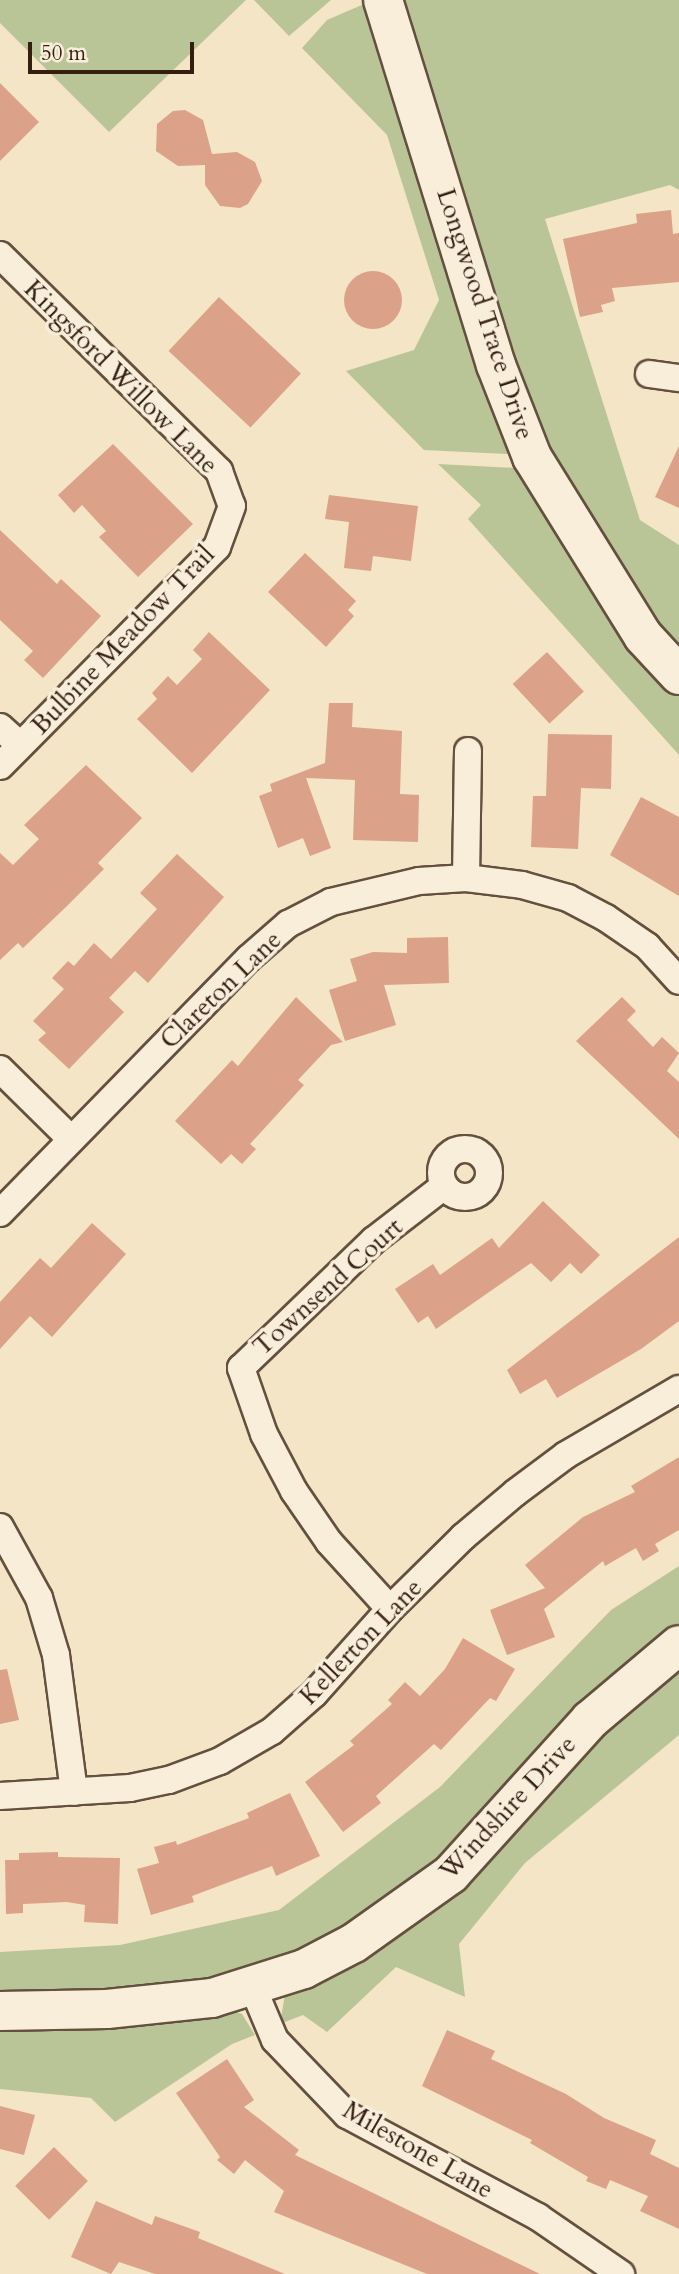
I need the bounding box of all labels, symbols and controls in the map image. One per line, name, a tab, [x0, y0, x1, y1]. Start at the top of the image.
scale bar	[32, 28, 198, 72]
text: 50 m	[41, 39, 86, 68]
street label: Longwood Trace Drive	[430, 184, 540, 444]
street label: Kingsford Willow Lane	[17, 273, 225, 481]
street label: Bulbine Meadow Trail	[25, 539, 221, 741]
street label: Clareton Lane	[154, 924, 288, 1056]
street label: Townsend Court	[247, 1212, 409, 1362]
street label: Kellerton Lane	[293, 1572, 429, 1712]
street label: Windshire Drive	[433, 1729, 583, 1887]
street label: Milestone Lane	[337, 2094, 499, 2206]

